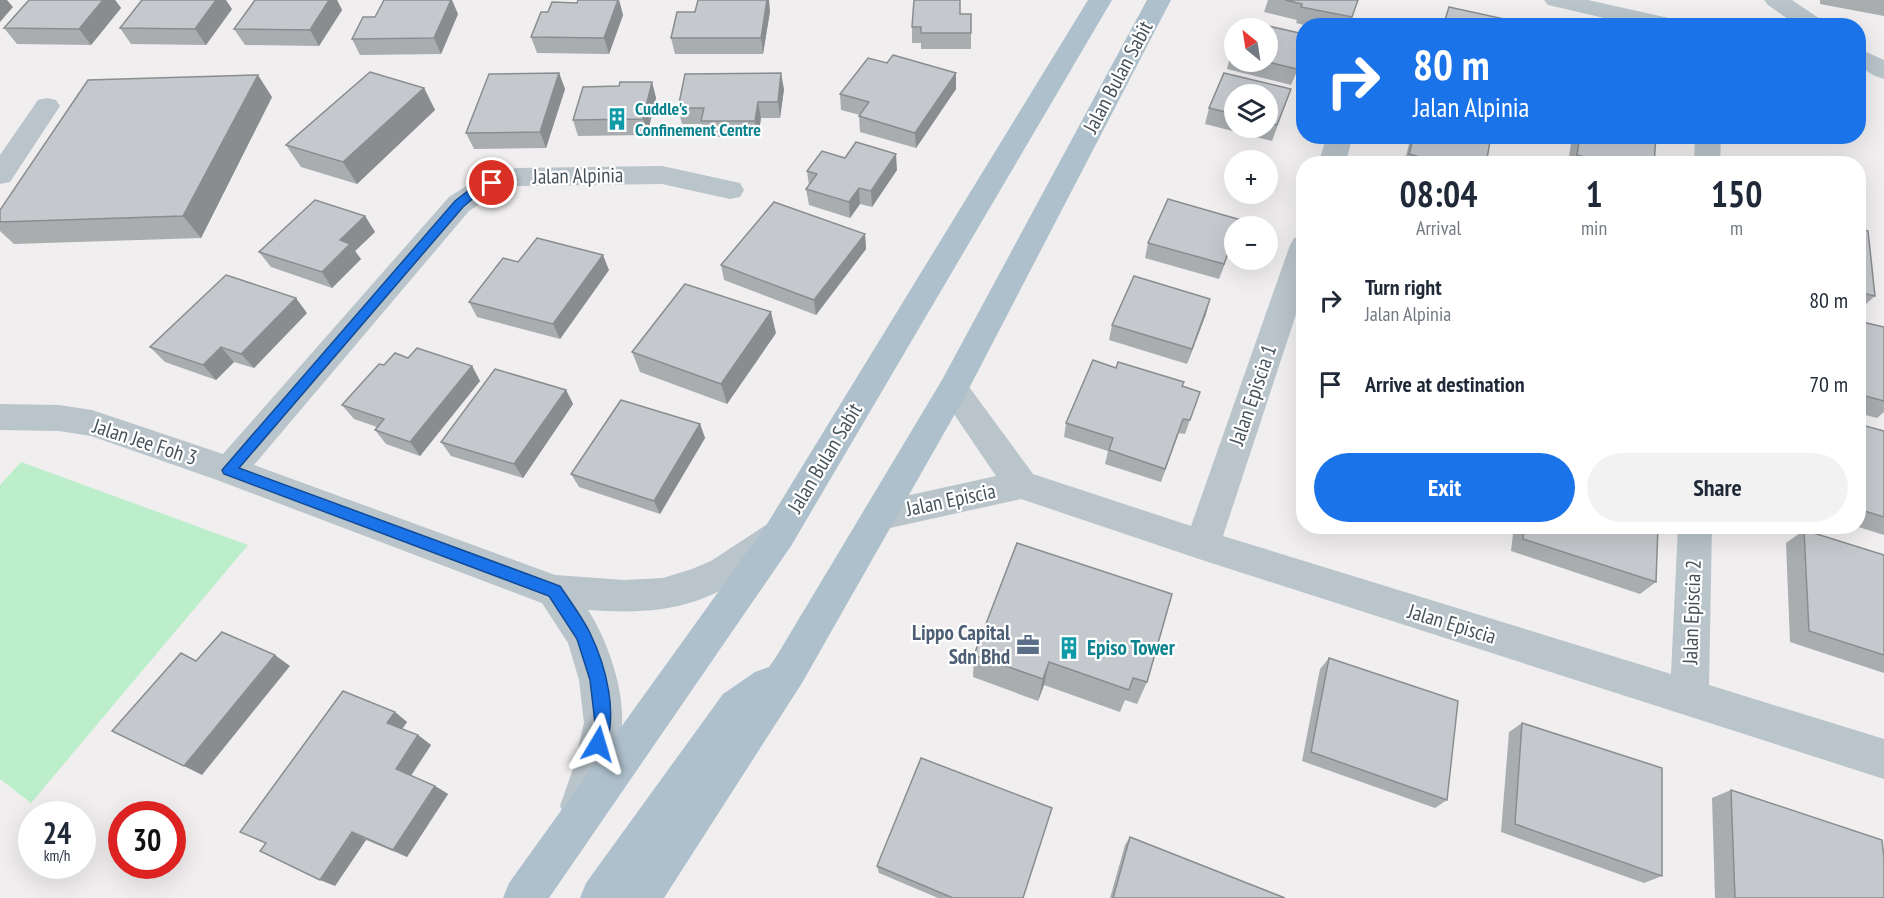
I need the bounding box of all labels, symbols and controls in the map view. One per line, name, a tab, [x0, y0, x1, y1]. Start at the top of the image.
street label: Jalan Bulan Sabit	[1076, 16, 1159, 138]
north arrow	[1224, 18, 1278, 72]
map controls	[1224, 18, 1278, 270]
text: 80 m	[1413, 37, 1490, 92]
icon: right	[1314, 42, 1392, 120]
button: layers	[1224, 84, 1278, 138]
text: Jalan Alpinia	[1413, 90, 1529, 124]
place label: Cuddle's Confinement Centre	[635, 97, 761, 141]
building icon: Cuddle's Confinement Centre	[604, 106, 630, 132]
button: +	[1224, 150, 1278, 204]
pin	[466, 157, 517, 208]
street label: Jalan Alpinia	[531, 161, 624, 190]
icon: arrive	[475, 166, 508, 199]
text: 08:04	[1400, 170, 1477, 217]
text: 1	[1585, 170, 1603, 217]
text: 150	[1711, 170, 1762, 217]
text: Arrival	[1416, 215, 1461, 241]
text: min	[1581, 215, 1607, 241]
text: m	[1730, 215, 1743, 241]
button: −	[1224, 216, 1278, 270]
text: Turn right	[1365, 273, 1442, 301]
icon: right	[1314, 284, 1347, 317]
text: 80 m	[1809, 286, 1848, 314]
text: Jalan Alpinia	[1365, 301, 1451, 327]
street label: Jalan Episcia 1	[1222, 341, 1282, 450]
icon: arrive	[1314, 368, 1347, 401]
text: Arrive at destination	[1365, 370, 1525, 398]
text: 70 m	[1809, 370, 1848, 398]
street label: Jalan Bulan Sabit	[781, 398, 868, 518]
street label: Jalan Jee Foh 3	[89, 412, 201, 471]
button: Exit	[1314, 453, 1575, 522]
button: Share	[1587, 453, 1848, 522]
street label: Jalan Episcia	[903, 477, 998, 522]
street label: Jalan Episcia 2	[1676, 559, 1707, 666]
street label: Jalan Episcia	[1404, 597, 1499, 650]
place label: Lippo Capital Sdn Bhd	[912, 619, 1011, 670]
office icon: Lippo Capital Sdn Bhd	[1015, 632, 1041, 658]
place label: Episo Tower	[1087, 634, 1176, 661]
building icon: Episo Tower	[1056, 635, 1082, 661]
position arrow	[566, 712, 630, 776]
speed limit sign: 30	[108, 801, 186, 879]
text: 24	[43, 813, 71, 852]
text: km/h	[44, 846, 70, 865]

